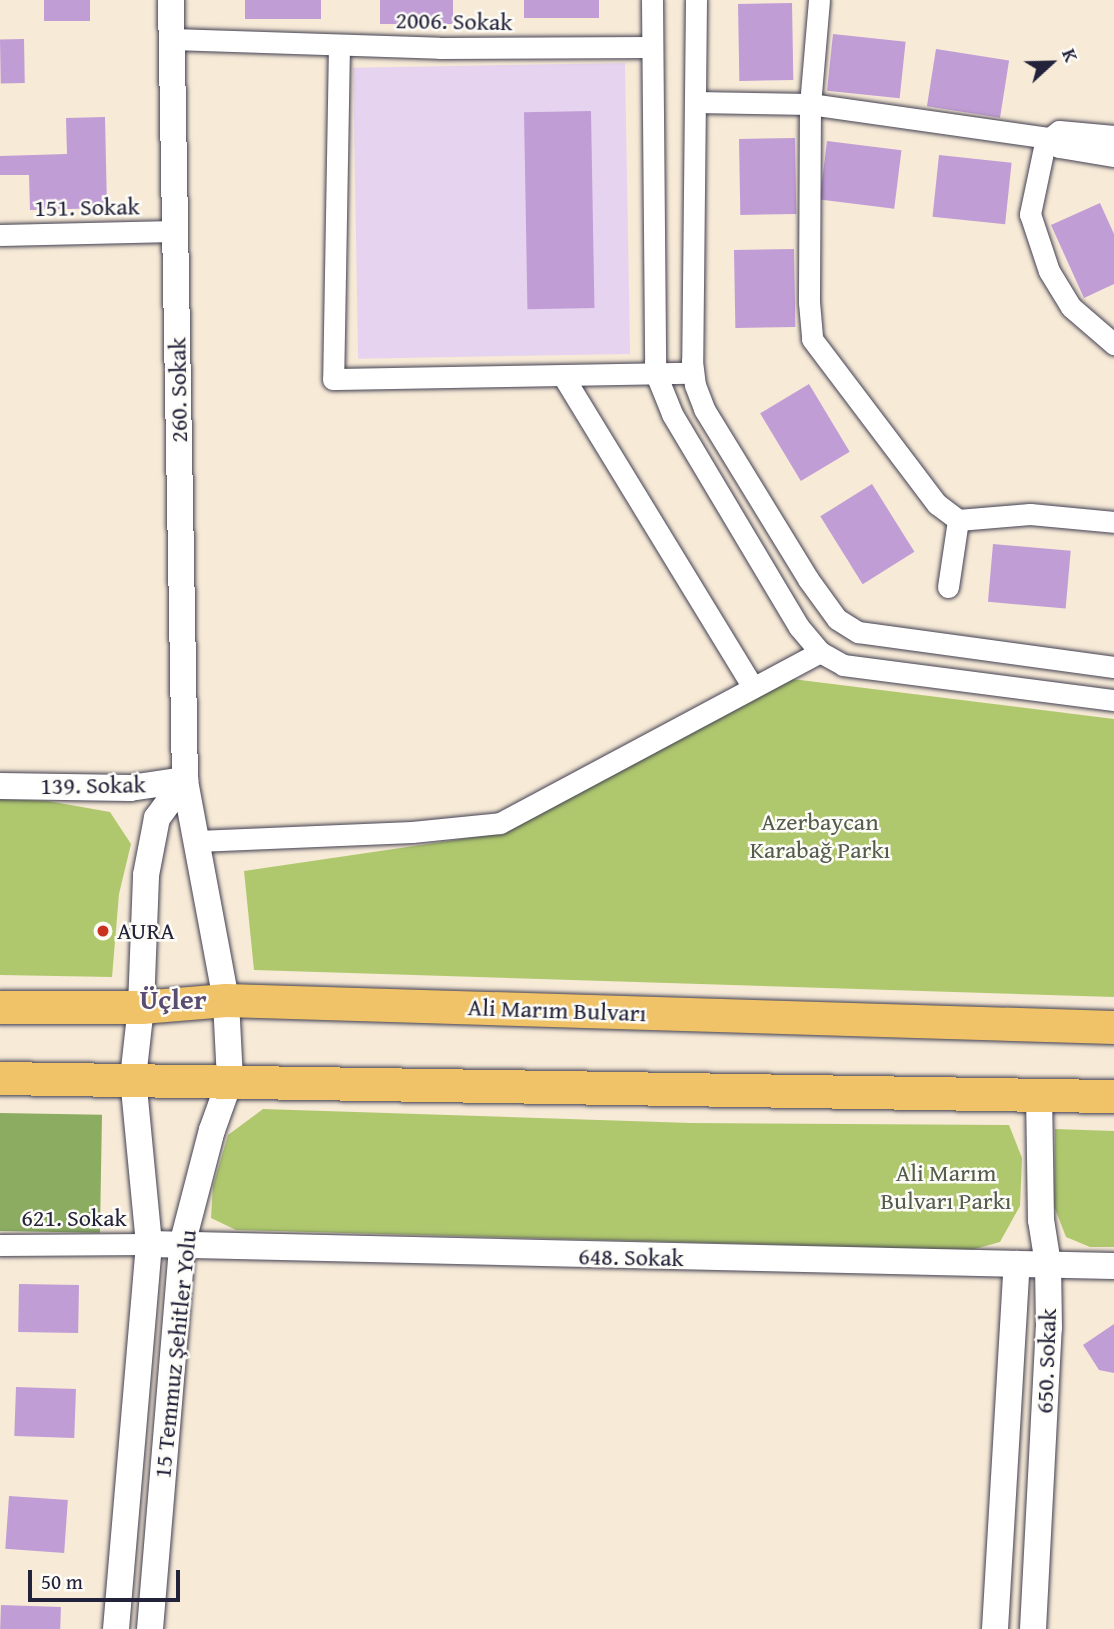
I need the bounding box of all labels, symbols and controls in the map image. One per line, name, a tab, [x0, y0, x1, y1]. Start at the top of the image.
street label: 2006. Sokak	[395, 6, 513, 36]
north arrow	[1016, 28, 1086, 98]
text: K	[1055, 44, 1086, 66]
street label: 151. Sokak	[34, 192, 140, 222]
street label: 260. Sokak	[163, 337, 193, 443]
street label: 139. Sokak	[40, 770, 146, 800]
park label: Azerbaycan Karabağ Parkı	[750, 808, 890, 864]
place label: AURA	[117, 917, 175, 945]
marker: AURA	[95, 923, 111, 939]
district label: Üçler	[139, 982, 207, 1016]
street label: Ali Marım Bulvarı	[467, 992, 647, 1028]
park label: Ali Marım Bulvarı Parkı	[880, 1159, 1012, 1215]
street label: 621. Sokak	[21, 1204, 127, 1232]
street label: 15 Temmuz Şehitler Yolu	[148, 1228, 202, 1480]
street label: 648. Sokak	[578, 1242, 684, 1272]
street label: 650. Sokak	[1030, 1308, 1062, 1414]
scale bar	[32, 1556, 184, 1600]
text: 50 m	[41, 1566, 83, 1597]

